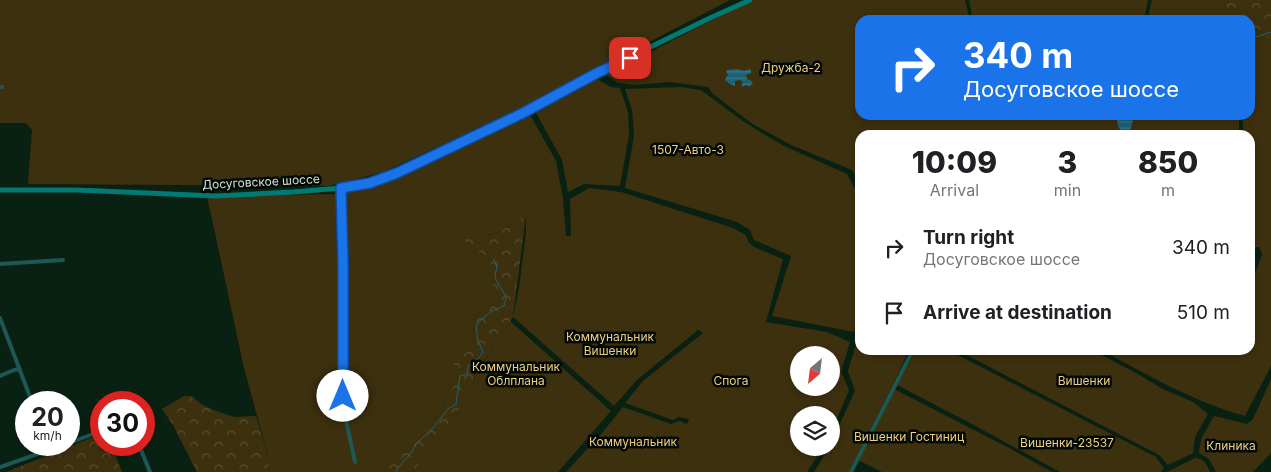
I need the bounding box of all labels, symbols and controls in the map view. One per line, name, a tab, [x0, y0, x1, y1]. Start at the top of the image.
text: 340 m	[963, 34, 1073, 76]
icon: right	[880, 35, 945, 100]
pin	[609, 37, 651, 79]
icon: arrive	[616, 44, 644, 72]
park label: Дружба-2	[761, 60, 821, 75]
text: Досуговское шоссе	[963, 76, 1179, 102]
park label: 1507-Авто-3	[652, 142, 724, 157]
text: 10:09	[912, 144, 997, 180]
text: 3	[1058, 144, 1077, 180]
text: 850	[1138, 144, 1198, 180]
street label: Досуговское шоссе	[202, 171, 320, 192]
text: Arrival	[930, 180, 979, 200]
text: min	[1054, 180, 1081, 200]
text: m	[1161, 180, 1175, 200]
text: Turn right	[923, 226, 1014, 249]
icon: right	[880, 234, 908, 262]
text: 340 m	[1172, 236, 1230, 259]
text: Досуговское шоссе	[923, 249, 1080, 269]
icon: arrive	[880, 299, 908, 327]
text: Arrive at destination	[923, 301, 1112, 324]
text: 510 m	[1177, 301, 1230, 324]
park label: Коммунальник Вишенки	[566, 329, 655, 358]
north arrow	[790, 346, 840, 396]
map controls	[790, 346, 840, 456]
park label: Коммунальник Облплана	[472, 359, 561, 388]
position arrow	[316, 369, 368, 421]
park label: Спога	[714, 373, 749, 388]
park label: Вишенки	[1058, 373, 1110, 388]
speed limit sign: 30	[90, 391, 155, 456]
text: 20	[31, 402, 64, 432]
button: layers	[790, 406, 840, 456]
text: km/h	[33, 428, 62, 443]
park label: Вишенки Гостиниц	[854, 429, 964, 444]
park label: Коммунальник	[589, 434, 678, 449]
park label: Вишенки-23537	[1020, 435, 1114, 450]
park label: Клиника	[1206, 438, 1256, 453]

